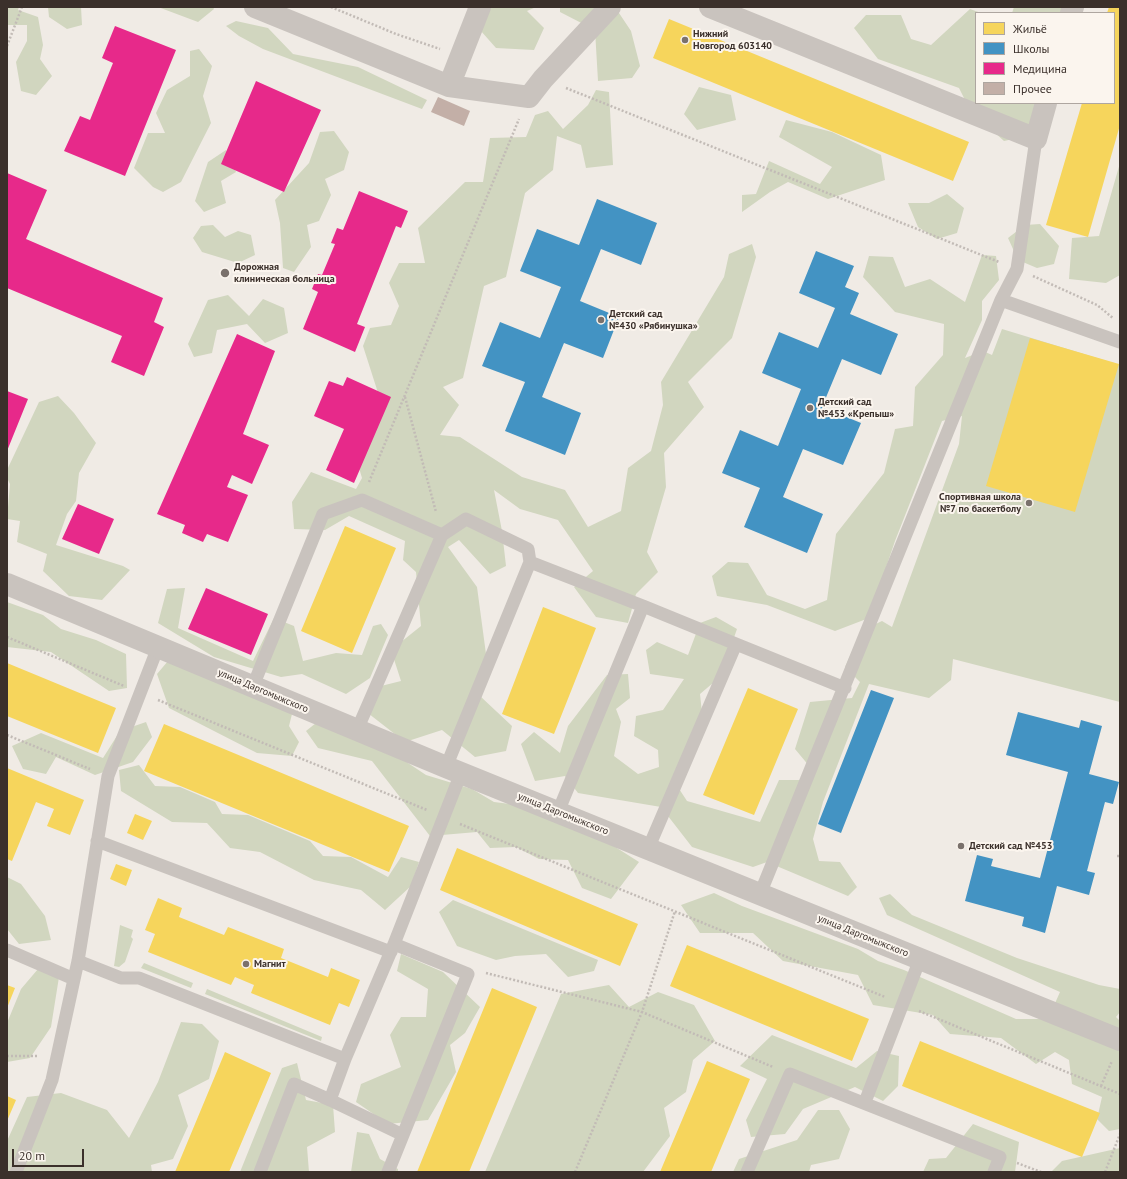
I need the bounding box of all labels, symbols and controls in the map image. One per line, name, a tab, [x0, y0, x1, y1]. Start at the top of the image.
legend	[975, 12, 1115, 104]
text: Жильё	[1013, 21, 1047, 36]
place label: Нижний Новгород 603140	[693, 28, 772, 52]
marker: Нижний Новгород 603140	[680, 35, 690, 45]
text: Школы	[1013, 41, 1049, 56]
text: Медицина	[1013, 61, 1067, 76]
text: Прочее	[1013, 81, 1052, 96]
place label: Дорожная клиническая больница	[234, 261, 335, 284]
marker: Дорожная клиническая больница	[219, 267, 231, 279]
place label: Детский сад №430 «Рябинушка»	[609, 308, 698, 332]
marker: Детский сад №430 «Рябинушка»	[596, 315, 606, 325]
place label: Детский сад №453 «Крепыш»	[818, 396, 894, 420]
marker: Детский сад №453 «Крепыш»	[805, 403, 815, 413]
place label: Спортивная школа №7 по баскетболу	[939, 491, 1021, 514]
marker: Спортивная школа №7 по баскетболу	[1024, 498, 1034, 508]
street label: улица Даргомыжского	[216, 667, 310, 715]
street label: улица Даргомыжского	[516, 790, 610, 838]
place label: Детский сад №453	[969, 840, 1052, 852]
marker: Детский сад №453	[956, 841, 966, 851]
street label: улица Даргомыжского	[816, 912, 910, 960]
place label: Магнит	[254, 958, 286, 970]
marker: Магнит	[241, 959, 251, 969]
scale bar	[14, 1141, 86, 1167]
text: 20 m	[19, 1148, 45, 1163]

